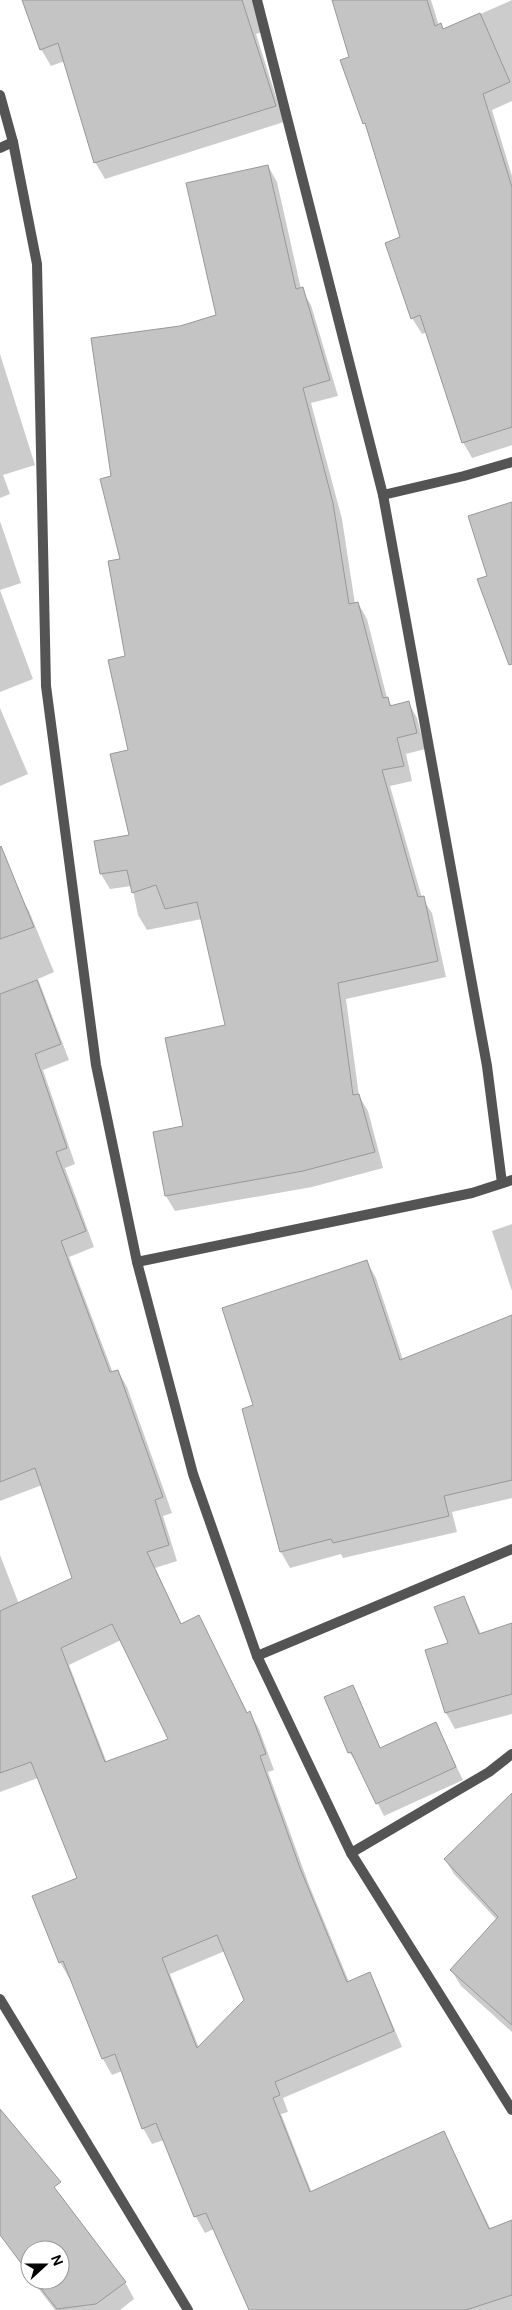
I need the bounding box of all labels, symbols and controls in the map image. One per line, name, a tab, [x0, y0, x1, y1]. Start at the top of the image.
north arrow	[20, 2240, 70, 2290]
text: N	[47, 2252, 67, 2268]

